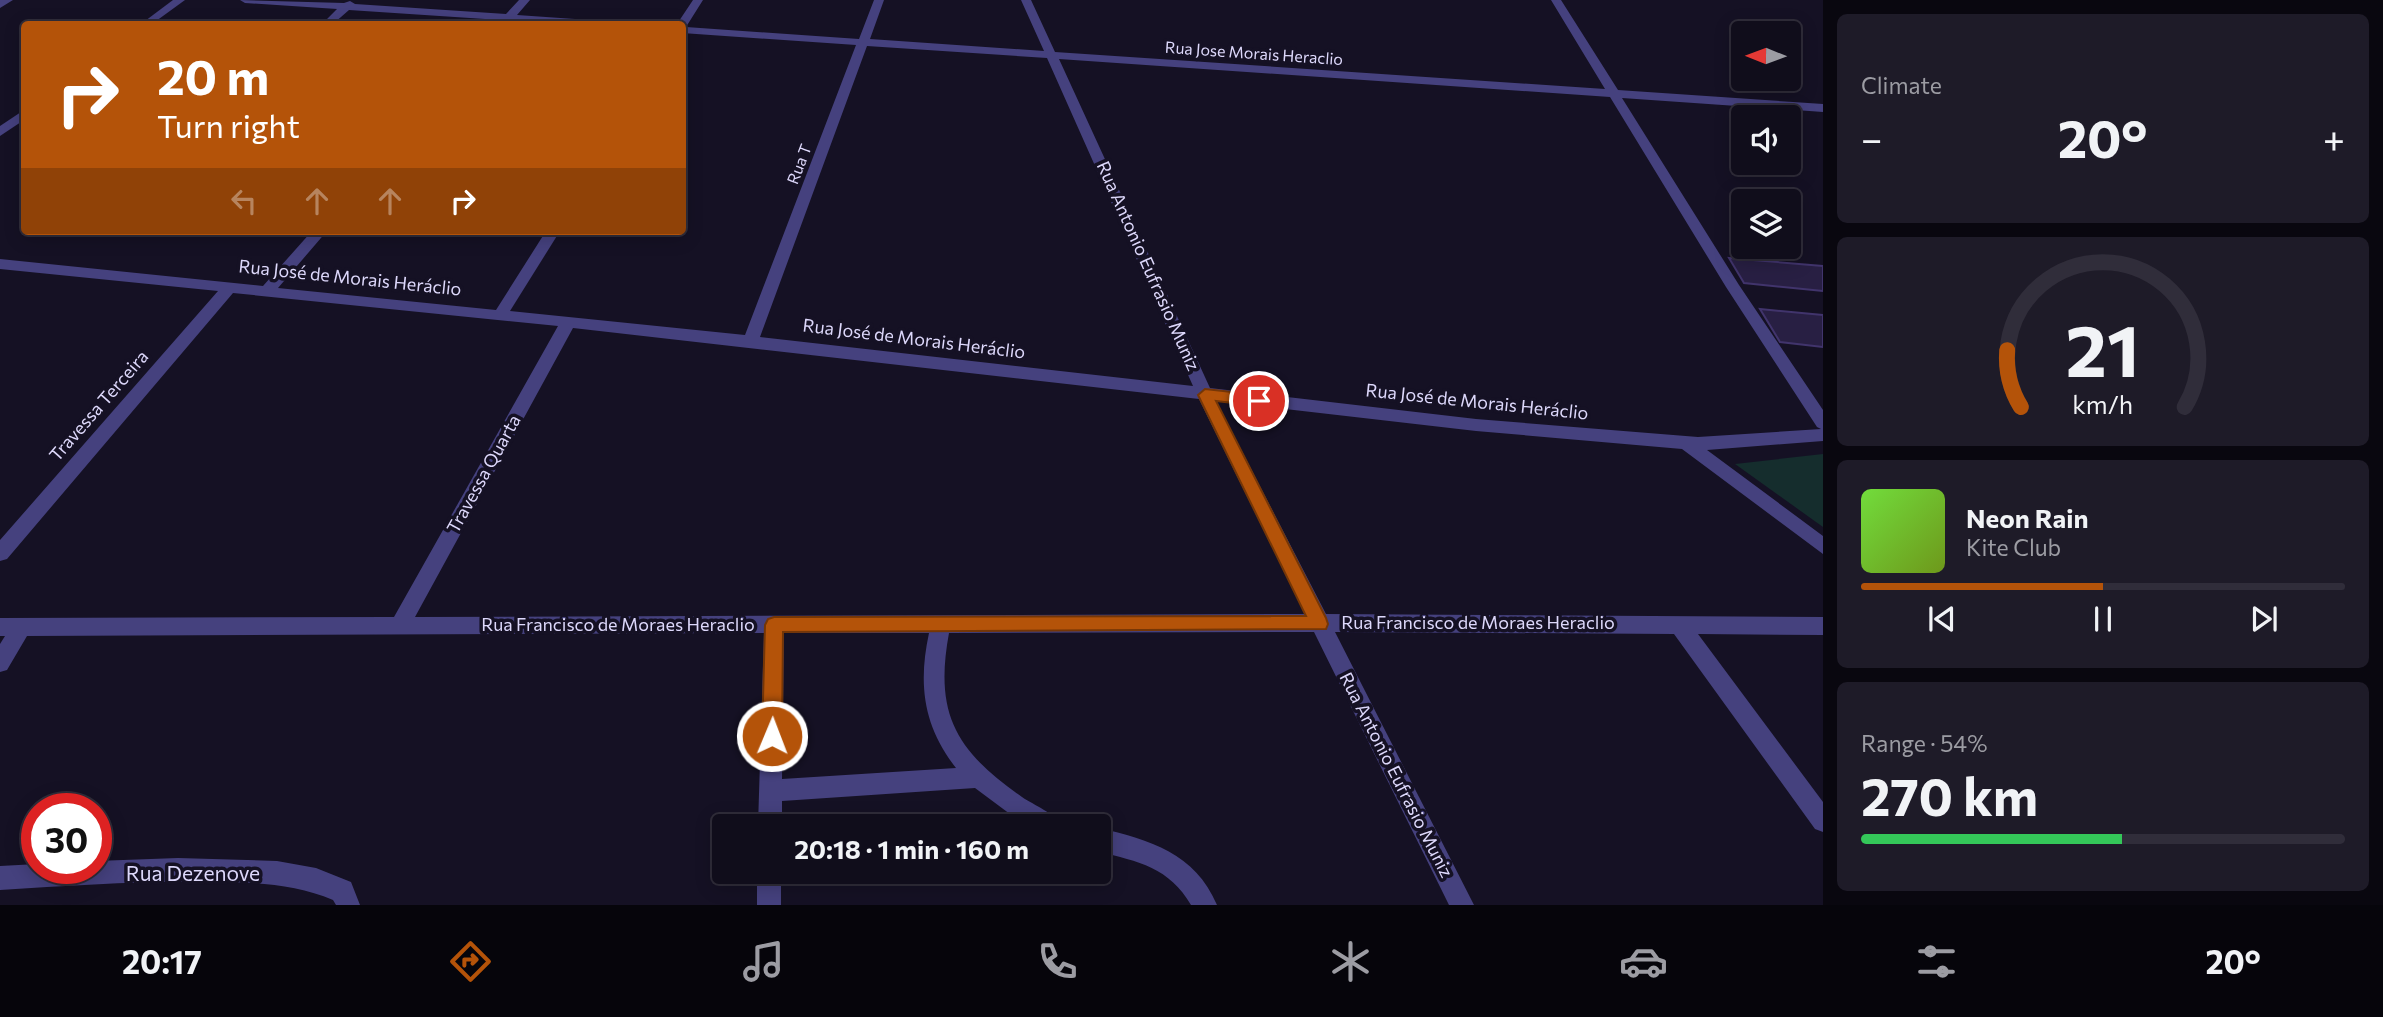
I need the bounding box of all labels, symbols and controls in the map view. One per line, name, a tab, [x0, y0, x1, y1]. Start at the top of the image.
north arrow	[1731, 21, 1801, 91]
map controls	[1731, 21, 1801, 259]
street label: Rua Jose Morais Heraclio	[1164, 37, 1344, 68]
text: 20 m	[157, 45, 269, 105]
icon: right	[42, 49, 133, 140]
text: Climate	[1861, 71, 1942, 99]
text: Turn right	[157, 105, 300, 145]
button: sound	[1731, 105, 1801, 175]
text: 20°	[2058, 105, 2148, 169]
text: −	[1861, 114, 1883, 161]
text: +	[2323, 114, 2345, 161]
street label: Rua T	[782, 141, 815, 186]
street label: Rua Antonio Eufrasio Muniz	[1093, 157, 1205, 374]
icon: left	[225, 182, 263, 220]
icon: ahead	[298, 182, 336, 220]
icon: ahead	[371, 182, 409, 220]
icon: right	[444, 182, 482, 220]
button: layers	[1731, 189, 1801, 259]
street label: Rua José de Morais Heráclio	[238, 254, 463, 300]
text: 21	[2066, 304, 2140, 393]
street label: Rua José de Morais Heráclio	[802, 313, 1027, 363]
street label: Travessa Terceira	[44, 345, 152, 465]
pin	[1229, 371, 1289, 431]
street label: Rua José de Morais Heráclio	[1365, 378, 1590, 424]
icon: arrive	[1240, 382, 1278, 420]
text: km/h	[2073, 389, 2133, 419]
street label: Travessa Quarta	[441, 410, 525, 537]
text: Neon Rain	[1966, 502, 2089, 533]
text: Kite Club	[1966, 533, 2061, 561]
icon: previous	[1923, 600, 1961, 638]
icon: pause	[2084, 600, 2122, 638]
icon: next	[2245, 600, 2283, 638]
street label: Rua Francisco de Moraes Heraclio	[1341, 611, 1615, 633]
street label: Rua Francisco de Moraes Heraclio	[481, 613, 755, 635]
street label: Rua Antonio Eufrasio Muniz	[1336, 668, 1458, 881]
position arrow	[735, 699, 809, 773]
text: Range · 54%	[1861, 729, 1987, 757]
text: 270 km	[1861, 763, 2038, 827]
speed limit sign: 30	[21, 793, 112, 884]
text: 20:18 · 1 min · 160 m	[794, 833, 1029, 864]
street label: Rua Dezenove	[126, 860, 260, 885]
icon: directions	[446, 937, 495, 986]
icon: music	[739, 937, 788, 986]
icon: phone	[1033, 937, 1082, 986]
icon: climate	[1326, 937, 1375, 986]
icon: car	[1619, 937, 1668, 986]
icon: filters	[1912, 937, 1961, 986]
text: 20:17	[122, 941, 202, 981]
text: 20°	[2206, 941, 2261, 981]

